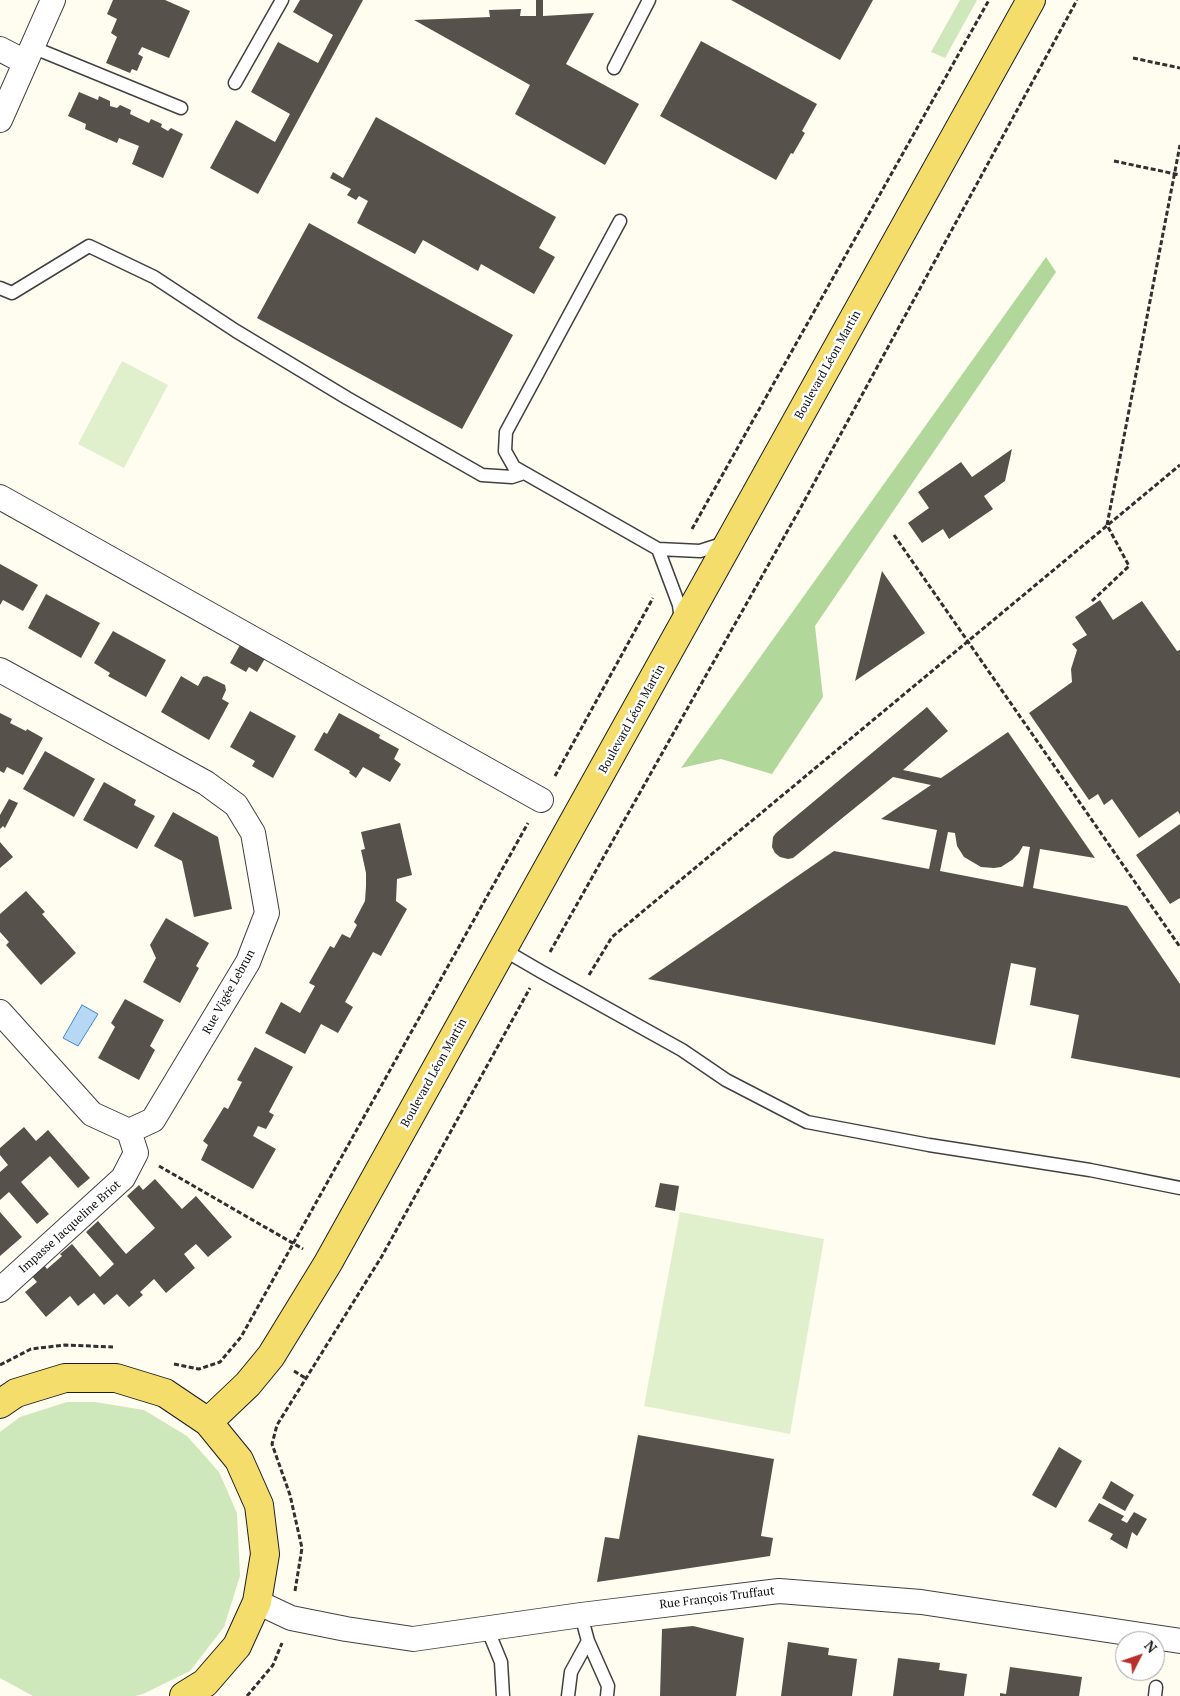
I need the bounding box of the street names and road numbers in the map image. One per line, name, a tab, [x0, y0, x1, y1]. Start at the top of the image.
street label: Boulevard Léon Martin	[792, 308, 864, 422]
street label: Boulevard Léon Martin	[596, 662, 668, 776]
street label: Rue Vigée Lebrun	[200, 947, 258, 1037]
street label: Boulevard Léon Martin	[398, 1016, 470, 1130]
street label: Impasse Jacqueline Briot	[16, 1178, 124, 1276]
street label: Rue François Truffaut	[659, 1584, 775, 1612]

